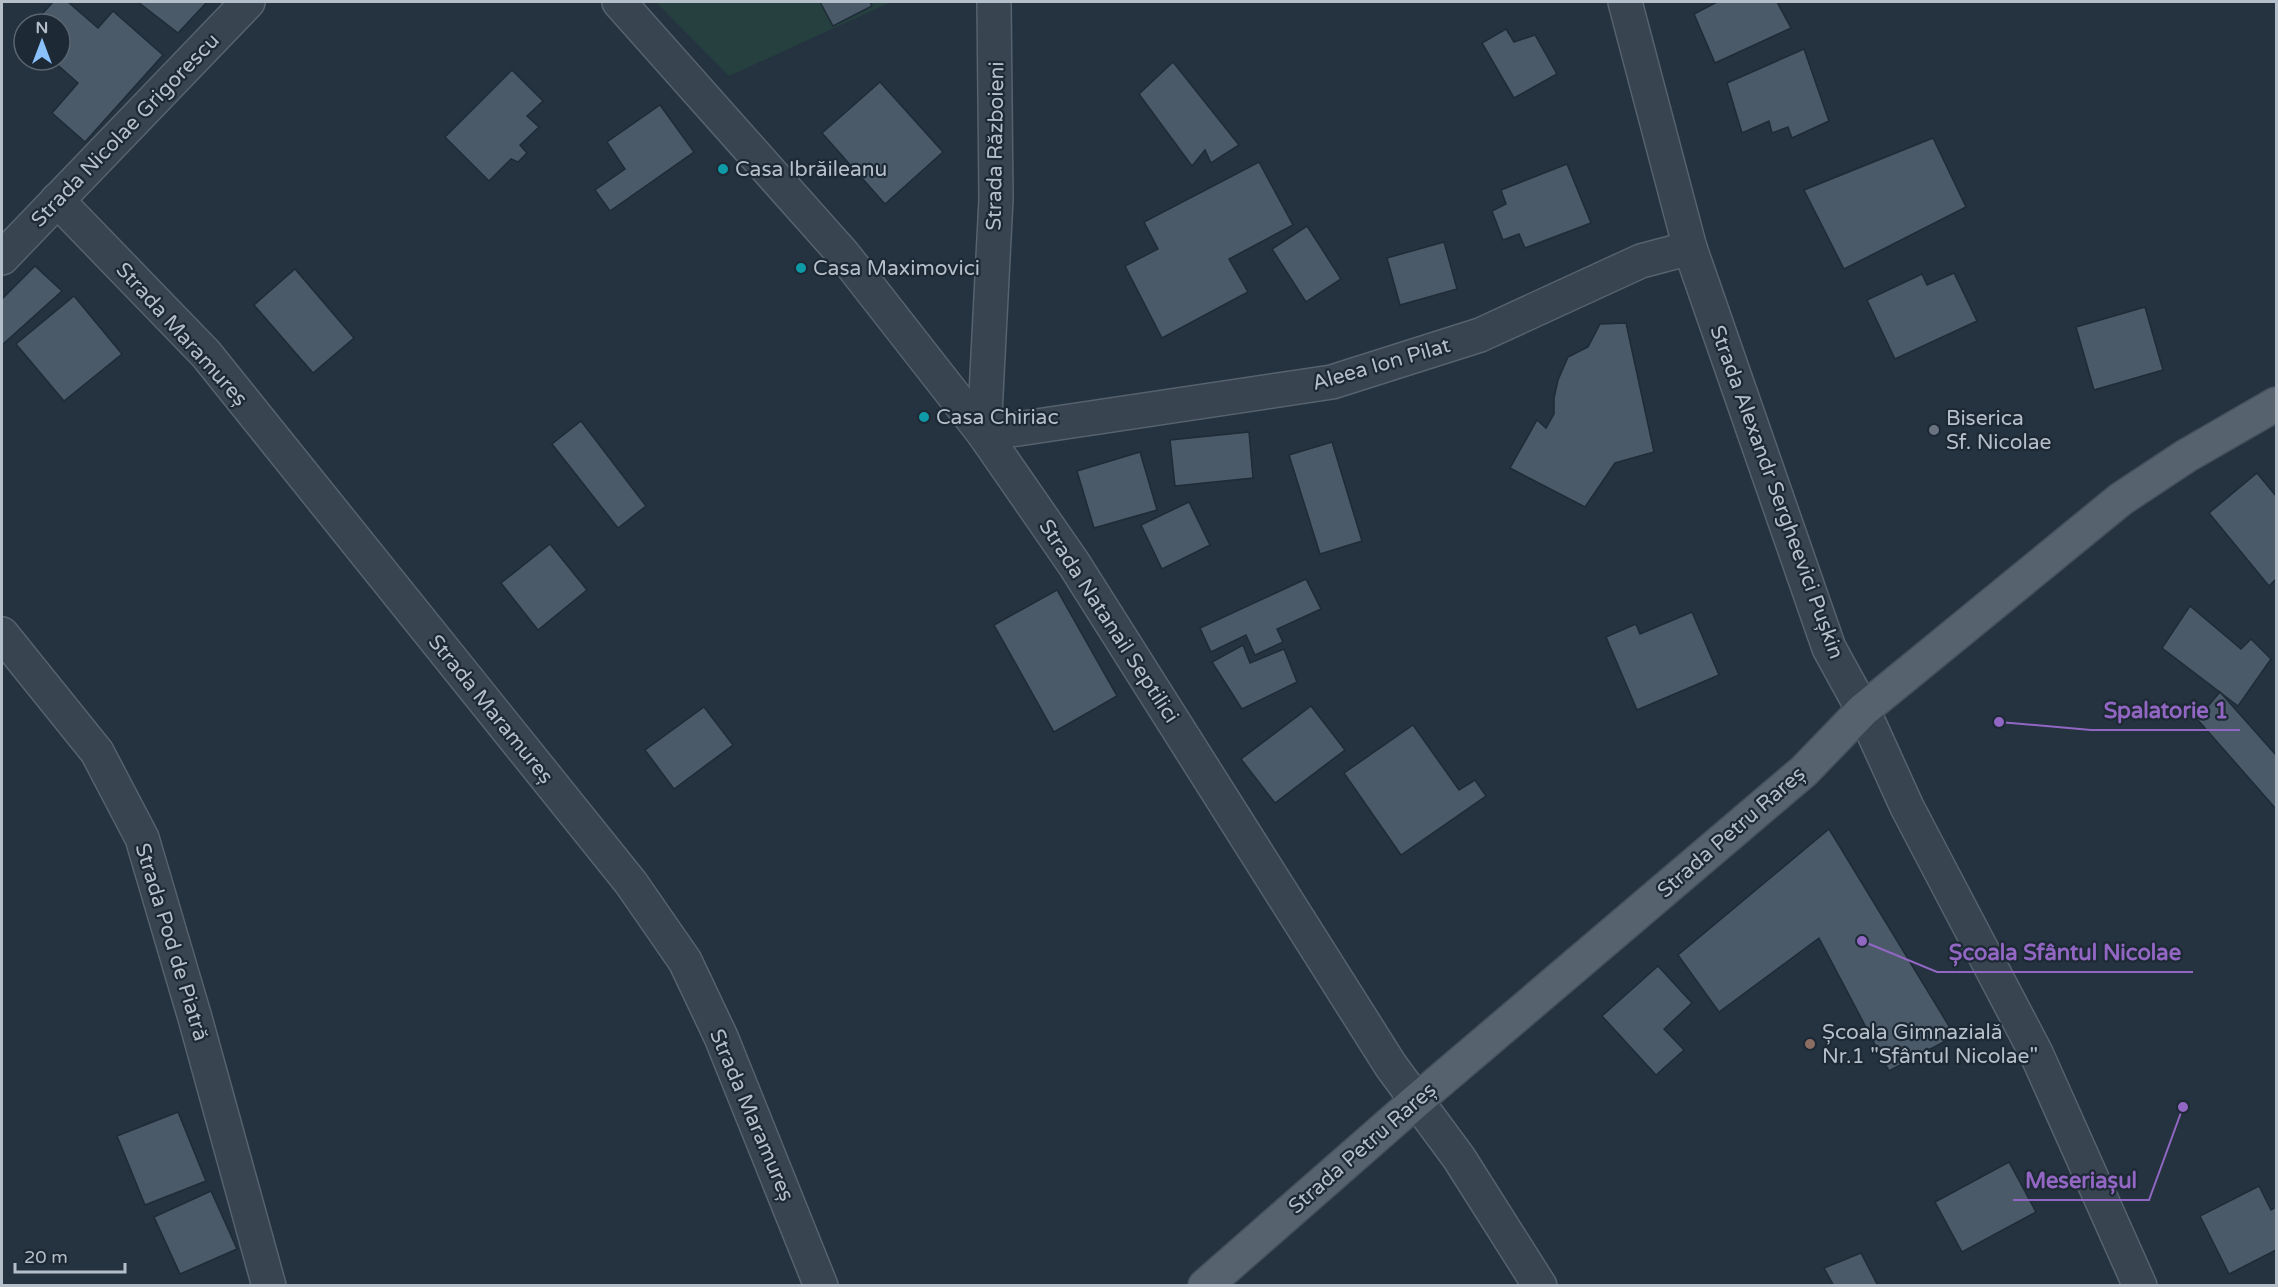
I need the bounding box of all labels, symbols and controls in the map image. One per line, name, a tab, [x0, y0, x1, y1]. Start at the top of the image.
north arrow	[12, 12, 72, 72]
street label: Strada Nicolae Grigorescu	[26, 28, 224, 232]
street label: Strada Războieni	[982, 61, 1009, 231]
place label: Casa Ibrăileanu	[735, 157, 887, 182]
marker: Casa Ibrăileanu	[716, 162, 730, 176]
place label: Casa Maximovici	[813, 256, 980, 281]
street label: Strada Maramureș	[111, 257, 253, 411]
marker: Casa Maximovici	[794, 261, 808, 275]
street label: Strada Alexandr Sergheevici Pușkin	[1704, 322, 1849, 662]
street label: Aleea Ion Pilat	[1309, 333, 1453, 396]
place label: Casa Chiriac	[936, 405, 1059, 430]
place label: Biserica Sf. Nicolae	[1946, 406, 2051, 455]
marker: Casa Chiriac	[917, 410, 931, 424]
marker: Biserica Sf. Nicolae	[1927, 423, 1941, 437]
street label: Strada Natanail Septilici	[1033, 515, 1184, 728]
street label: Strada Maramureș	[423, 630, 558, 789]
callout: Spalatorie 1	[2091, 690, 2240, 730]
text: Spalatorie 1	[2104, 698, 2228, 724]
street label: Strada Petru Rareș	[1652, 761, 1810, 903]
street label: Strada Pod de Piatră	[130, 840, 213, 1044]
callout: Școala Sfântul Nicolae	[1937, 932, 2193, 972]
text: Școala Sfântul Nicolae	[1949, 940, 2181, 967]
place label: Școala Gimnazială Nr.1 "Sfântul Nicolae"	[1822, 1020, 2038, 1069]
street label: Strada Maramureș	[704, 1025, 799, 1205]
marker: Școala Gimnazială Nr.1 "Sfântul Nicolae"	[1803, 1037, 1817, 1051]
street label: Strada Petru Rareș	[1283, 1077, 1441, 1219]
callout: Meseriașul	[2013, 1160, 2149, 1200]
text: Meseriașul	[2025, 1168, 2137, 1195]
scale bar	[15, 1236, 124, 1274]
text: 20 m	[24, 1246, 68, 1268]

